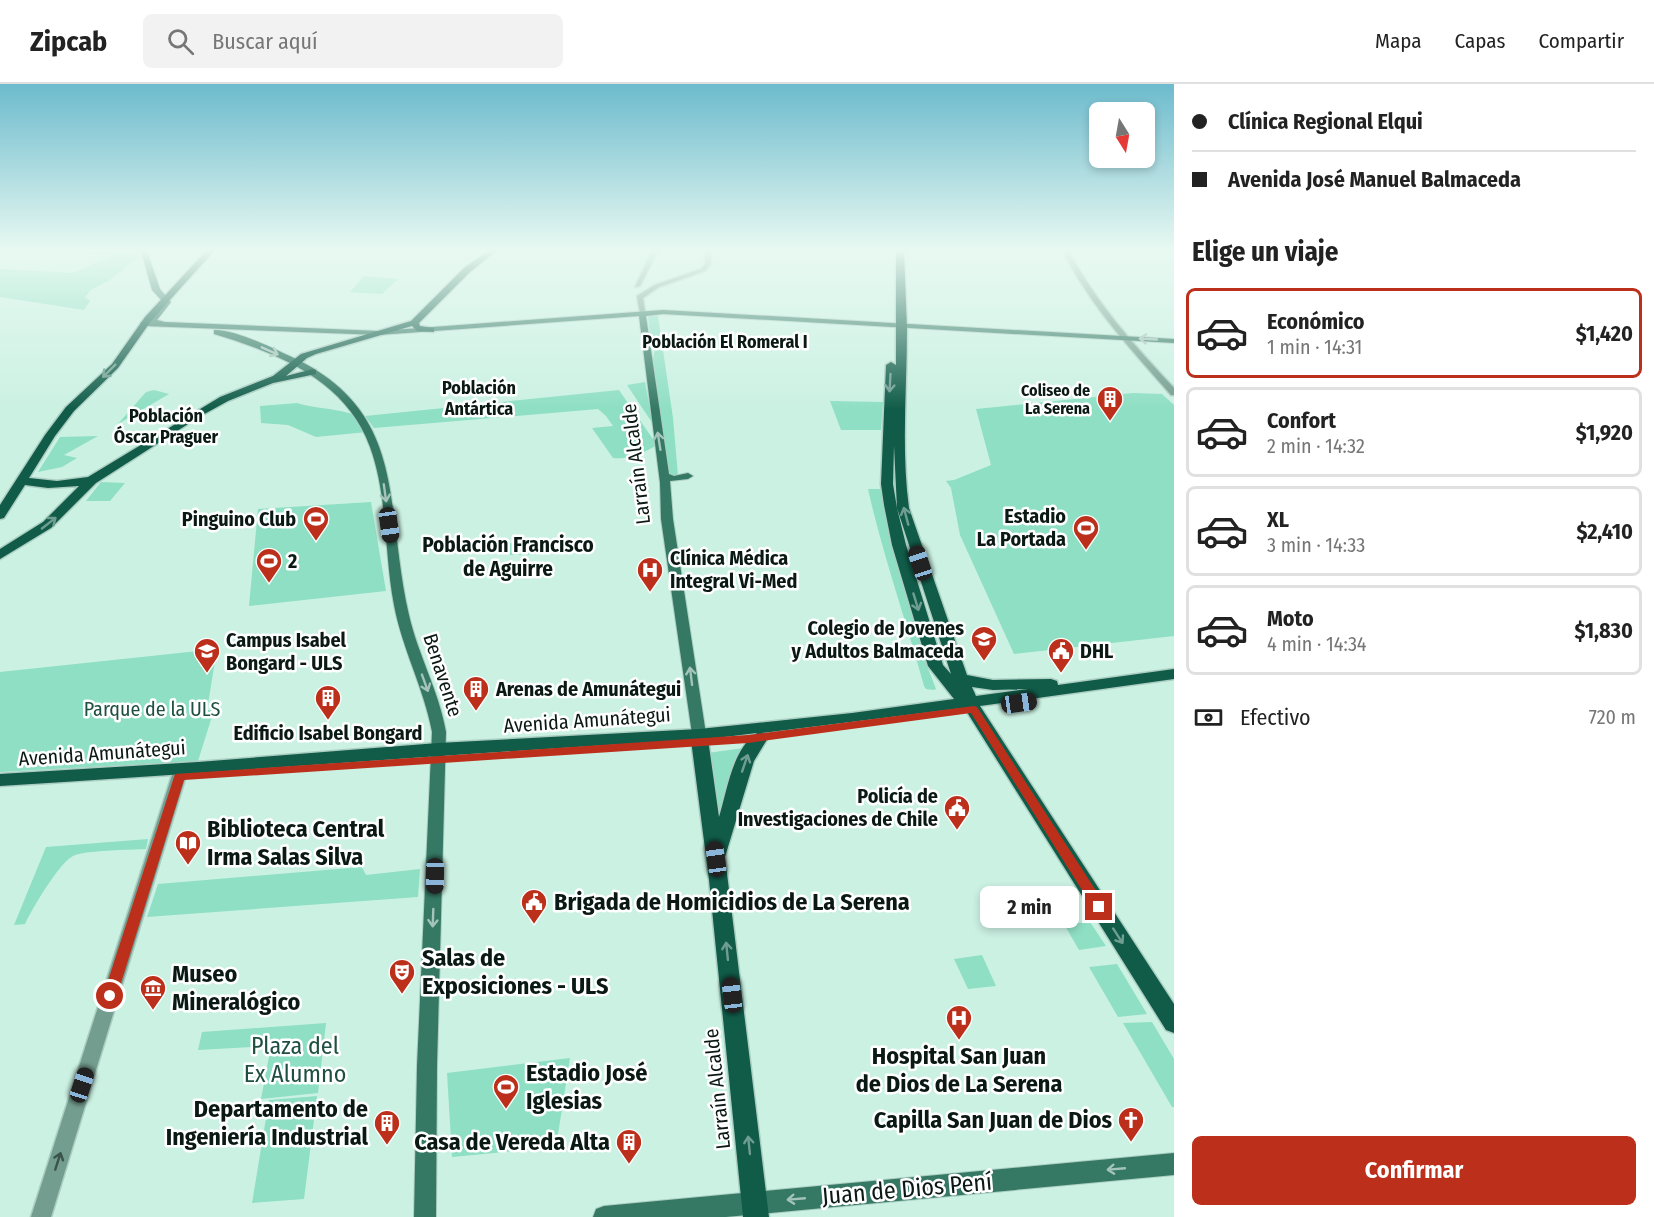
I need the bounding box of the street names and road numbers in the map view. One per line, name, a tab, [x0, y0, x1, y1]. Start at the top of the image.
street label: Larraín Alcalde	[617, 402, 655, 526]
street label: Benavente	[418, 630, 468, 720]
street label: Avenida Amunátegui	[503, 702, 671, 738]
street label: Avenida Amunátegui	[18, 735, 186, 771]
street label: Larraín Alcalde	[699, 1027, 735, 1151]
street label: Juan de Dios Pení	[821, 1168, 993, 1210]

